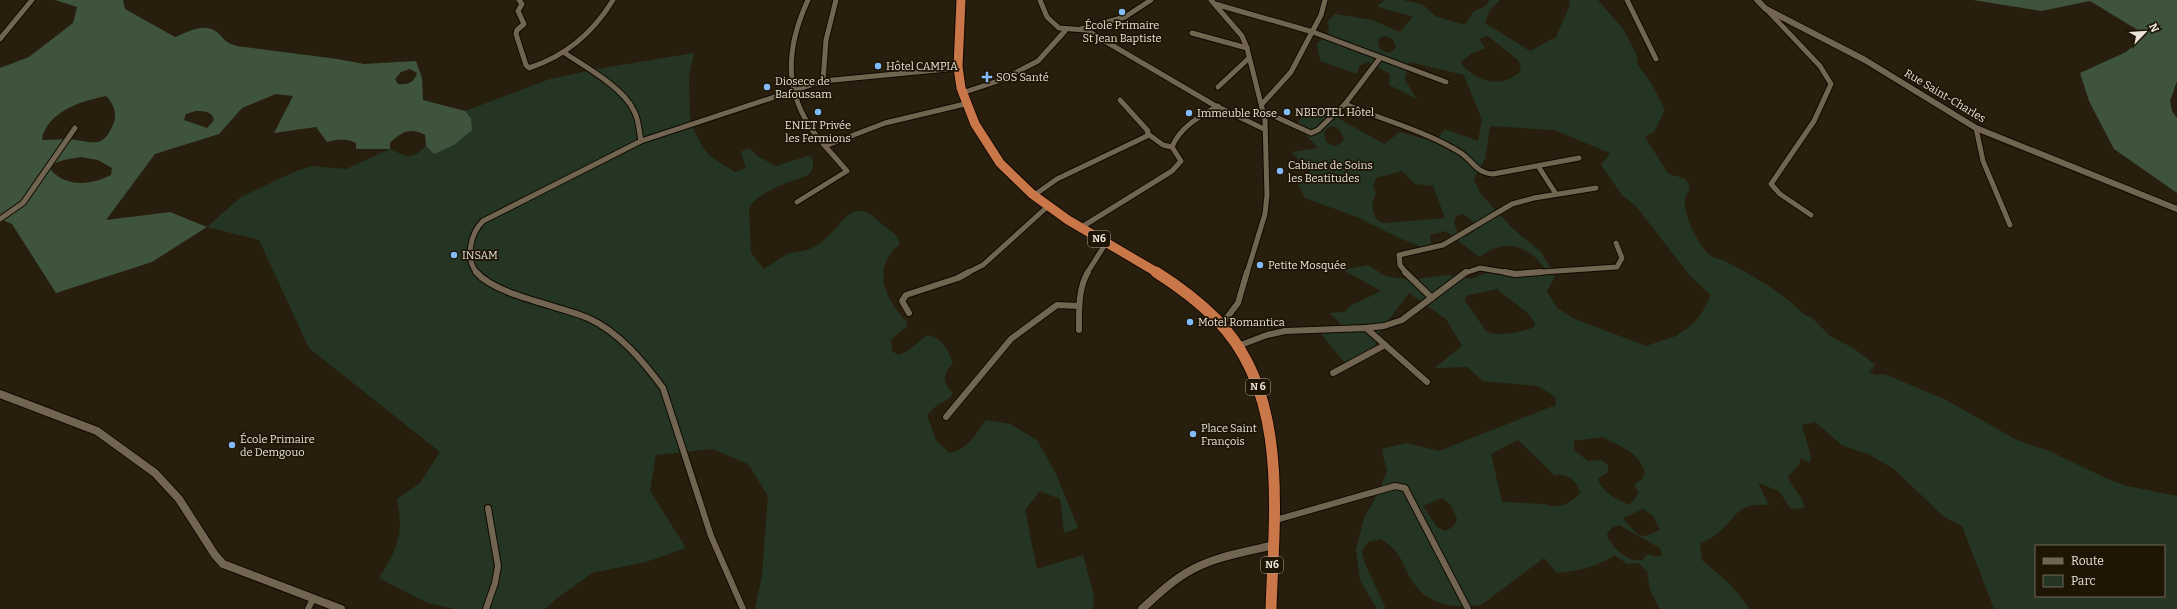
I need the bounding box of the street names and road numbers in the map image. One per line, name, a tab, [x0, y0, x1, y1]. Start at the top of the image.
street label: Rue Saint-Charles	[1902, 67, 1988, 125]
road number: N6	[1088, 231, 1110, 247]
road number: N 6	[1246, 379, 1270, 395]
road number: N6	[1261, 557, 1283, 573]

